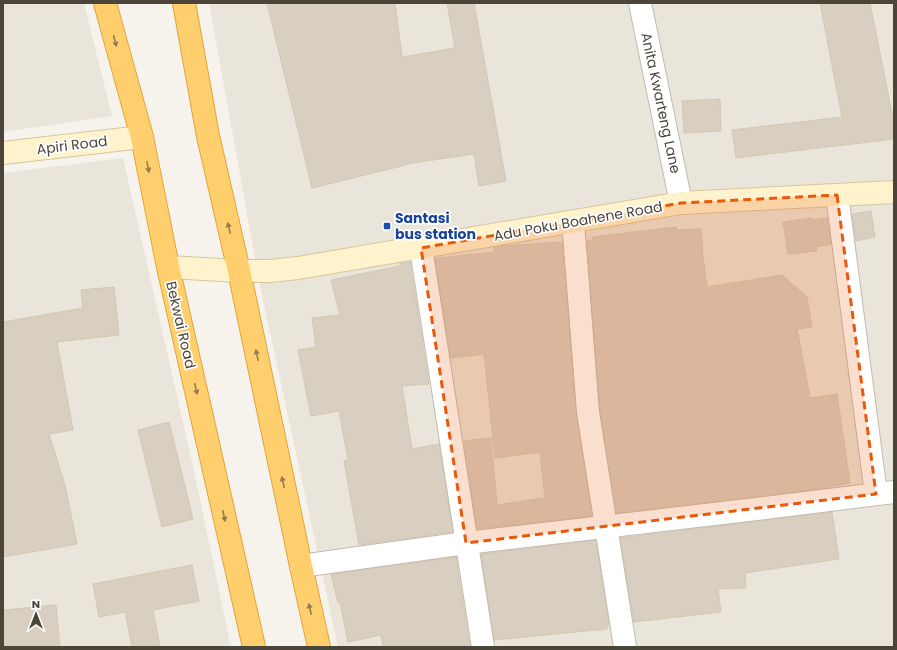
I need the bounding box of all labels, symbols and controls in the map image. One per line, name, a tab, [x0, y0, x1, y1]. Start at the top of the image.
street label: Anita Kwarteng Lane	[636, 31, 686, 176]
one-way arrow	[112, 35, 118, 47]
street label: Apiri Road	[35, 131, 109, 159]
one-way arrow	[145, 160, 151, 173]
street label: Adu Poku Boahene Road	[492, 196, 664, 246]
place label: Santasi bus station	[395, 208, 476, 244]
one-way arrow	[226, 221, 232, 234]
marker: Santasi bus station	[382, 221, 392, 231]
street label: Bekwai Road	[161, 279, 201, 371]
one-way arrow	[253, 348, 259, 361]
one-way arrow	[193, 383, 199, 396]
one-way arrow	[280, 476, 286, 488]
one-way arrow	[222, 510, 228, 522]
north arrow	[16, 594, 56, 634]
text: N	[32, 596, 40, 612]
one-way arrow	[307, 603, 313, 615]

